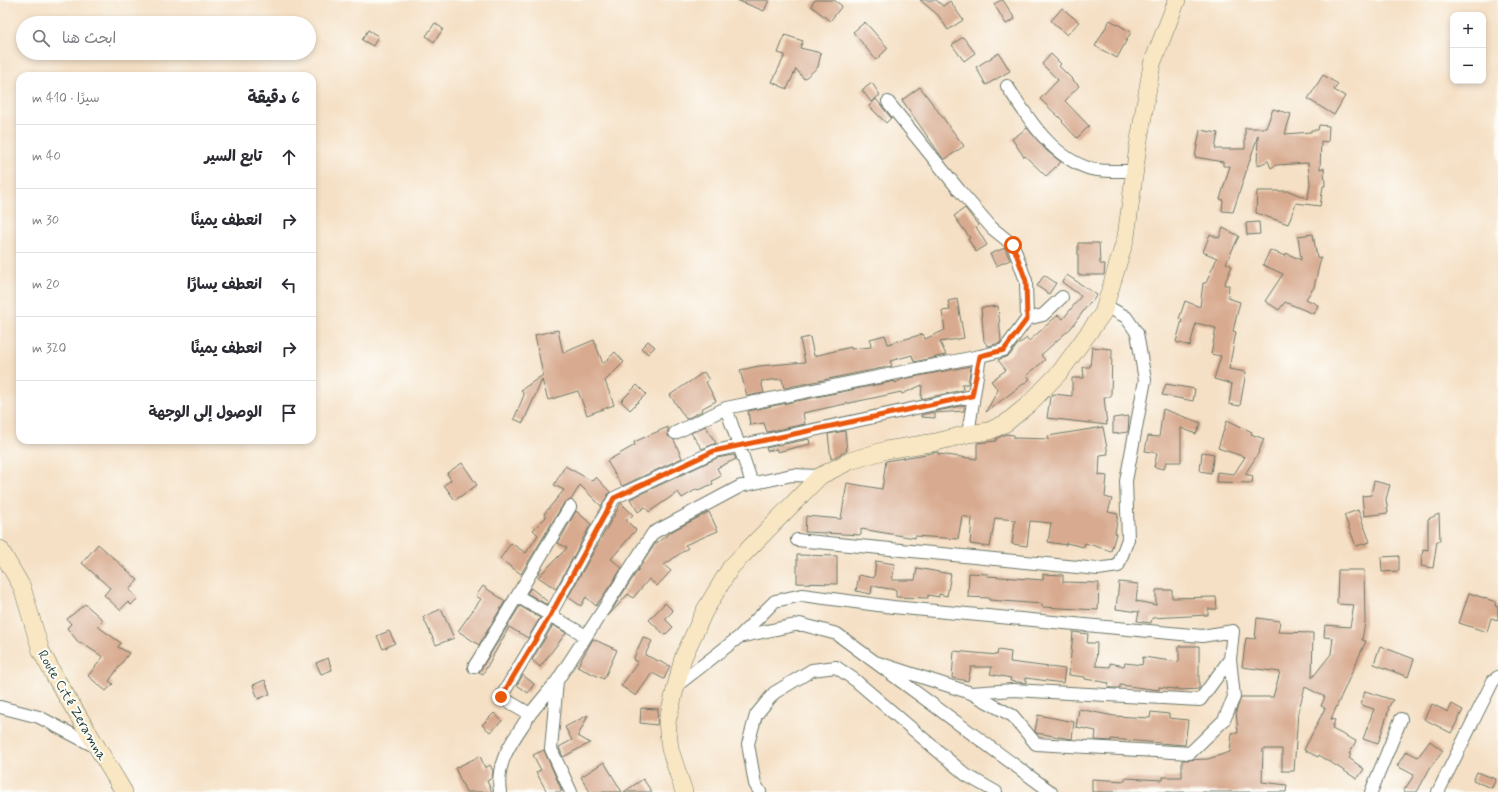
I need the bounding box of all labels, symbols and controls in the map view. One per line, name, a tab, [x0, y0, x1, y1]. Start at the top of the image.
map controls	[1450, 12, 1486, 84]
button: +	[1450, 12, 1486, 48]
search box	[16, 16, 316, 60]
icon: search	[30, 27, 52, 49]
text: ابحث هنا	[62, 29, 116, 49]
button: −	[1450, 48, 1486, 84]
text: 6 دقيقة	[247, 87, 300, 109]
text: سيرًا · 410 m	[32, 90, 99, 107]
icon: ahead	[278, 146, 300, 168]
text: تابع السير	[204, 147, 262, 167]
text: 40 m	[32, 148, 61, 165]
icon: right	[278, 210, 300, 232]
text: انعطف يمينًا	[191, 211, 262, 231]
text: 30 m	[32, 212, 59, 229]
route start	[1004, 236, 1022, 254]
icon: left	[278, 274, 300, 296]
text: انعطف يسارًا	[187, 275, 262, 295]
text: 20 m	[32, 276, 60, 293]
icon: right	[278, 338, 300, 360]
text: انعطف يمينًا	[191, 339, 262, 359]
text: 320 m	[32, 340, 66, 357]
icon: arrive	[278, 402, 300, 424]
text: الوصول إلى الوجهة	[148, 403, 262, 423]
street label: Route Cité Zeramna	[33, 647, 111, 764]
route end	[492, 688, 510, 706]

